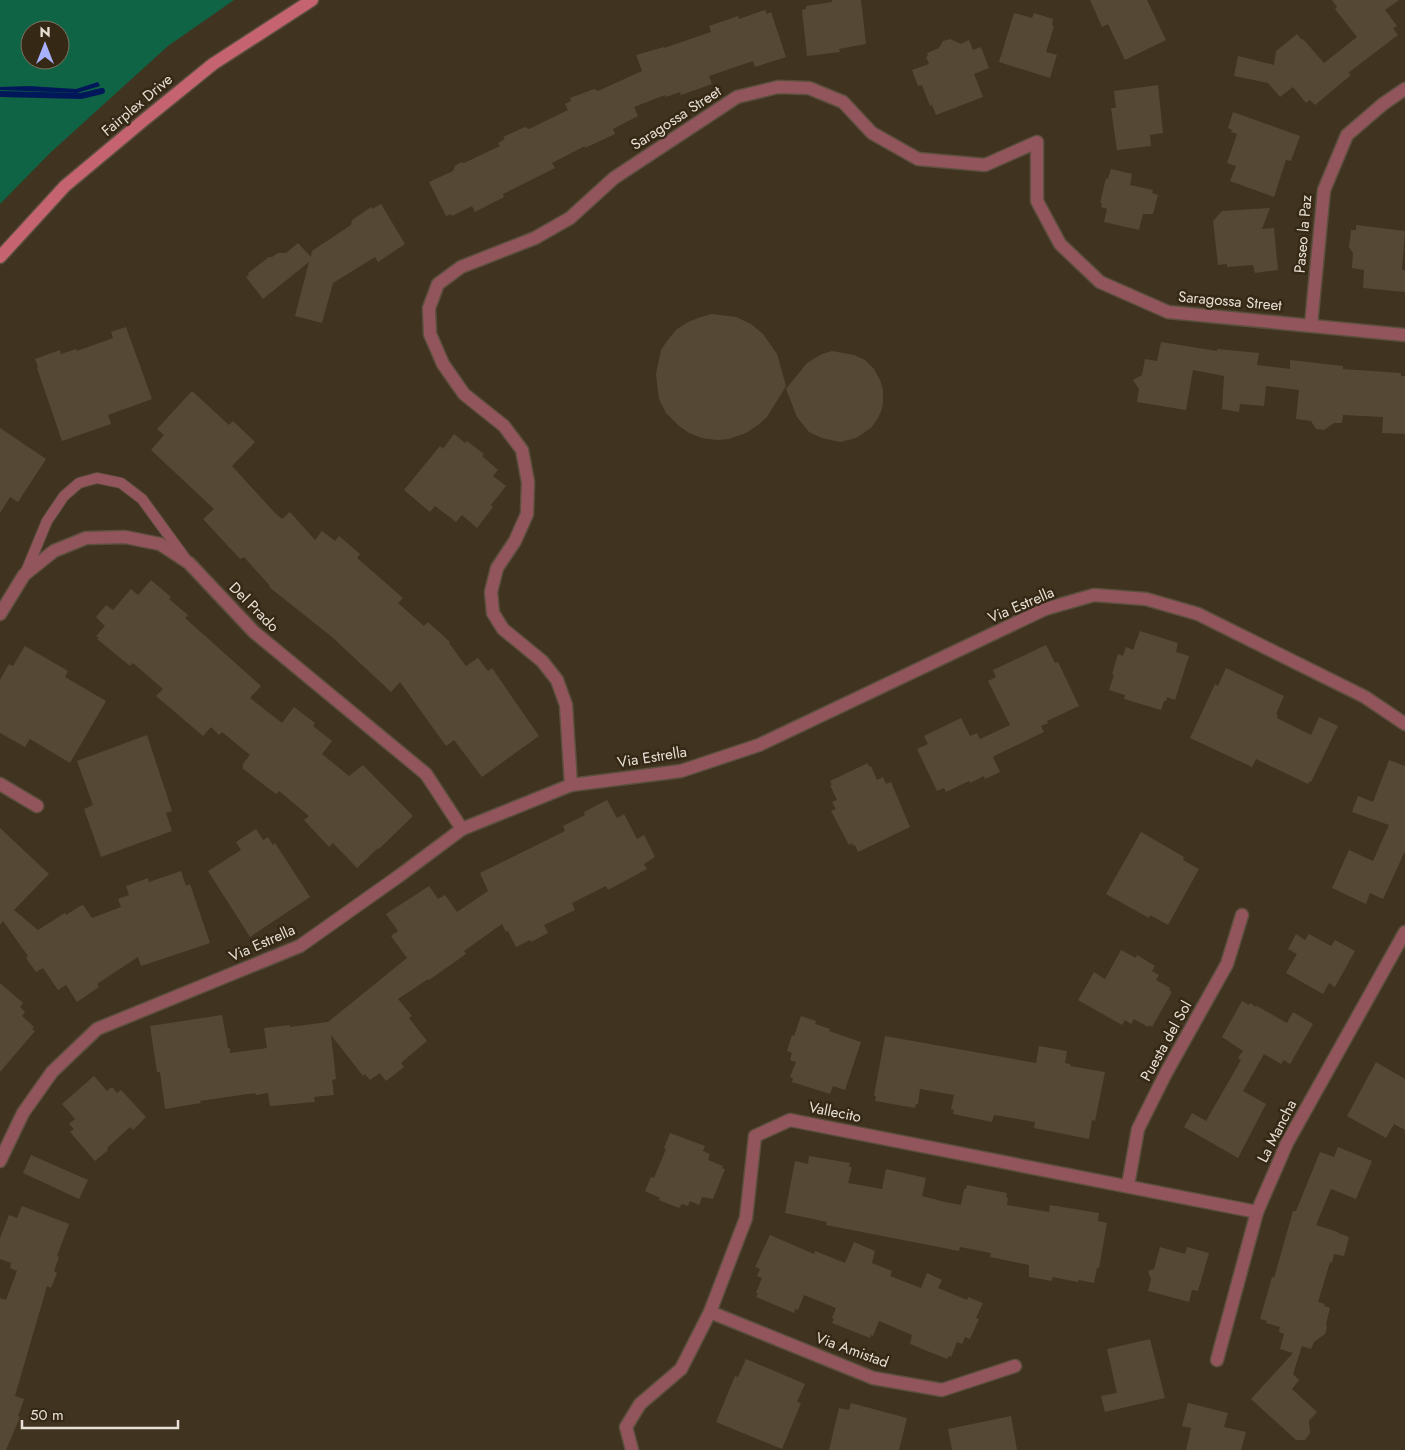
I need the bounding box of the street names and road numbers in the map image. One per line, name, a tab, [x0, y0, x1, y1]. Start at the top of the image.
street label: Fairplex Drive	[97, 68, 178, 141]
street label: Saragossa Street	[626, 80, 726, 156]
street label: Paseo la Paz	[1289, 194, 1317, 274]
street label: Saragossa Street	[1177, 286, 1283, 317]
street label: Del Prado	[224, 577, 284, 637]
street label: Via Estrella	[984, 581, 1058, 629]
street label: Via Estrella	[616, 741, 688, 773]
street label: Via Estrella	[225, 919, 299, 967]
street label: Puesta del Sol	[1135, 997, 1197, 1085]
street label: Vallecito	[807, 1096, 863, 1128]
street label: La Mancha	[1252, 1096, 1302, 1166]
street label: Via Amistad	[812, 1327, 892, 1373]

